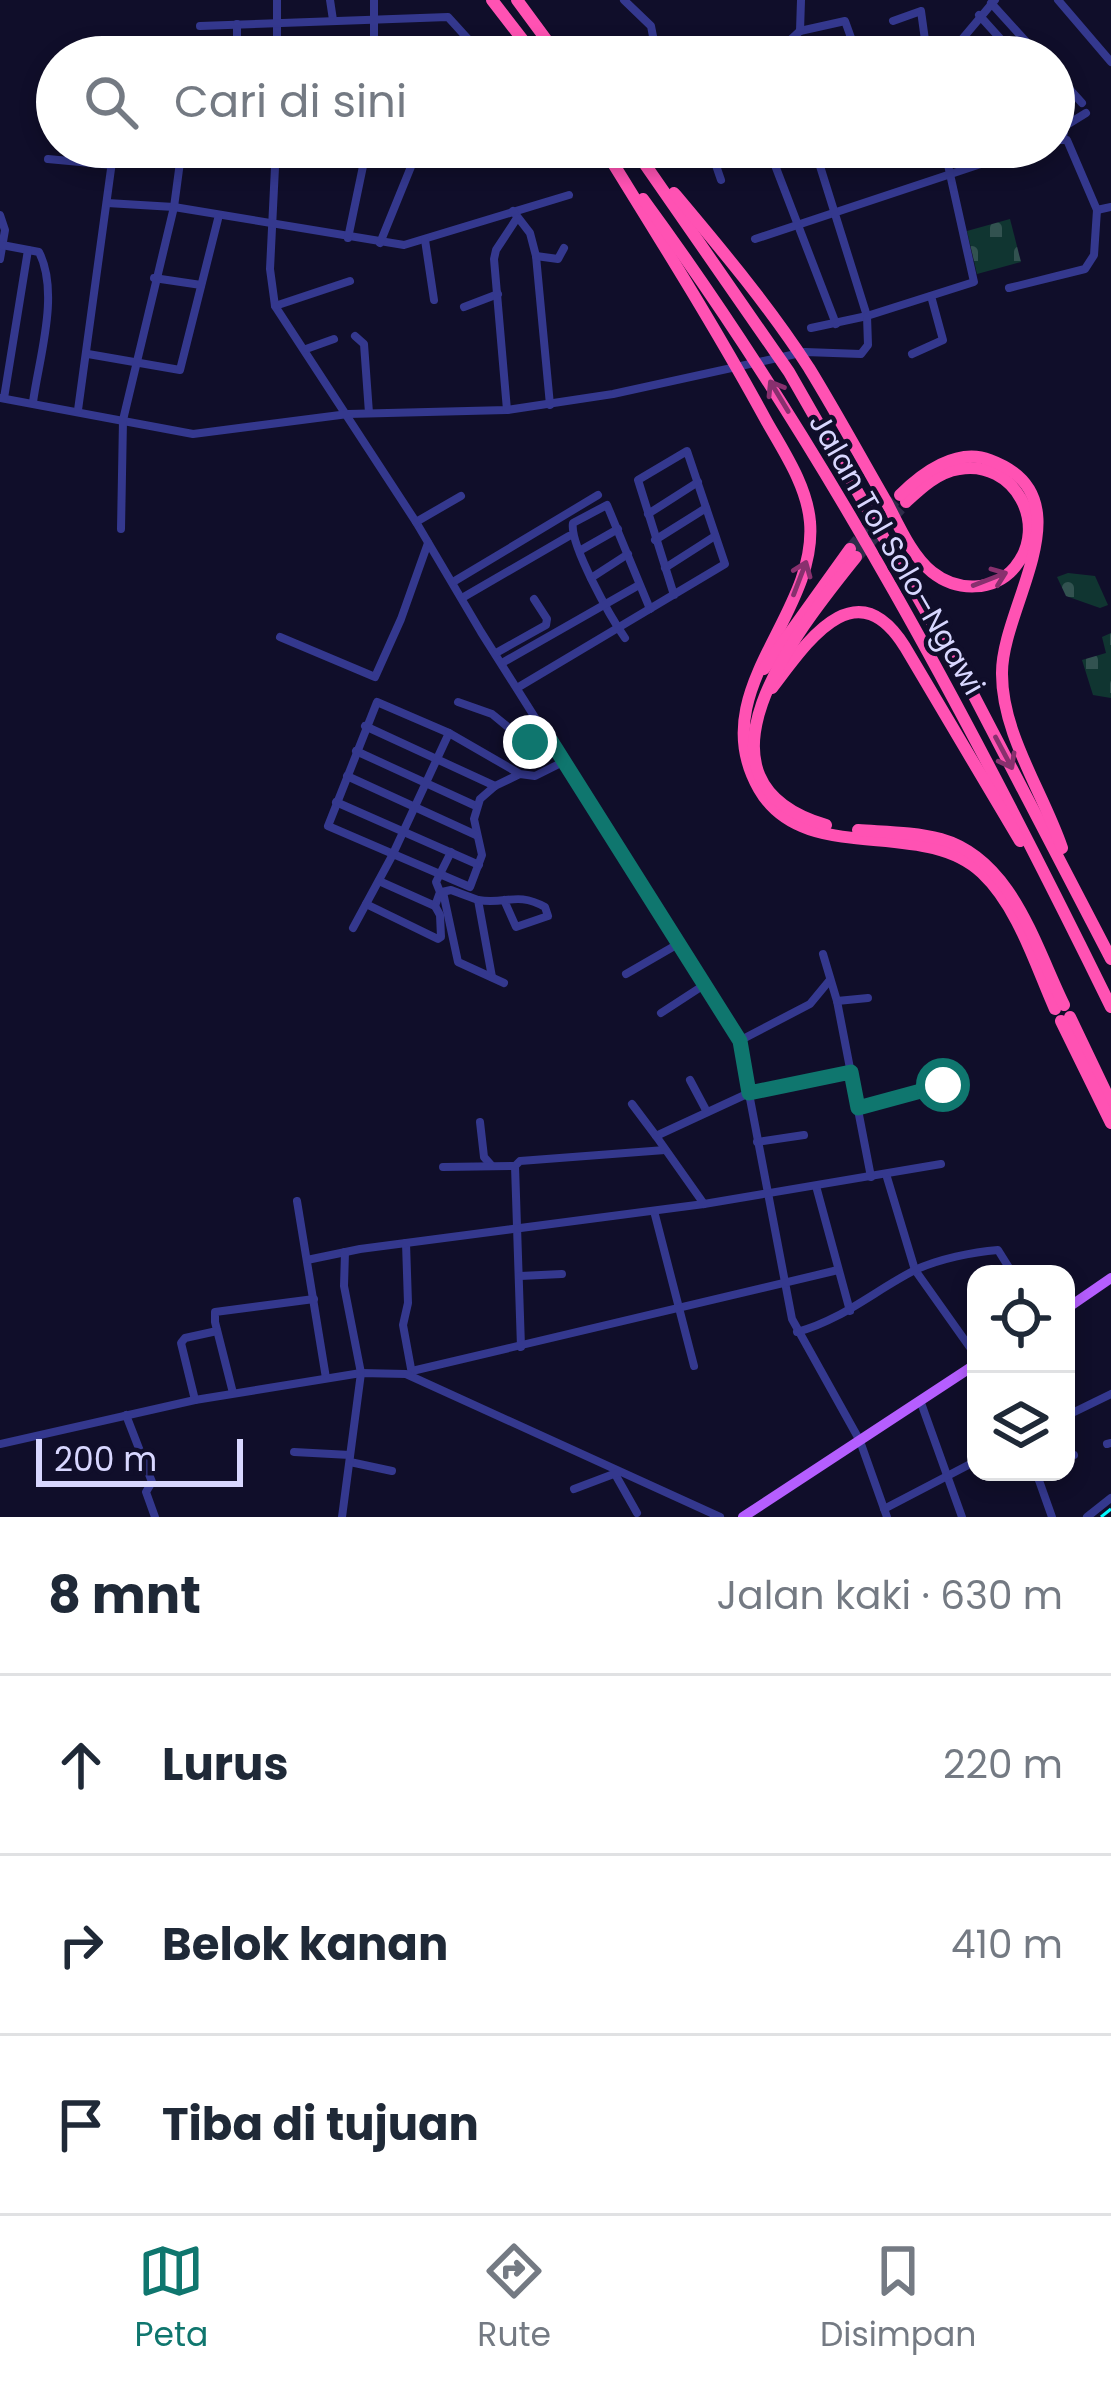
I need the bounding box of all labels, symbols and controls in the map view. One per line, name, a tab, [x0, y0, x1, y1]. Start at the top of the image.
search box	[36, 36, 1075, 168]
icon: search	[78, 69, 144, 135]
text: Cari di sini	[174, 70, 407, 133]
one-way arrow	[767, 380, 791, 414]
street label: Jalan Tol Solo–Ngawi	[799, 405, 995, 703]
one-way arrow	[790, 561, 812, 598]
one-way arrow	[971, 567, 1008, 589]
route end	[503, 715, 557, 769]
one-way arrow	[993, 734, 1016, 769]
route start	[916, 1058, 970, 1112]
map controls	[967, 1265, 1075, 1481]
button: locate	[967, 1265, 1075, 1373]
button: layers	[967, 1373, 1075, 1481]
scale bar	[36, 1433, 243, 1486]
text: 200 m	[54, 1436, 157, 1483]
text: 8 mnt	[48, 1559, 201, 1631]
text: Jalan kaki · 630 m	[717, 1568, 1063, 1623]
icon: ahead	[48, 1732, 114, 1798]
text: Lurus	[162, 1733, 289, 1796]
text: 220 m	[943, 1737, 1063, 1792]
icon: right	[48, 1912, 114, 1978]
text: Belok kanan	[162, 1913, 448, 1976]
text: 410 m	[951, 1917, 1063, 1972]
icon: arrive	[48, 2092, 114, 2158]
text: Tiba di tujuan	[162, 2093, 479, 2156]
tab: Peta	[134, 2238, 208, 2360]
tab: Rute	[477, 2238, 551, 2360]
tab: Disimpan	[820, 2238, 977, 2360]

